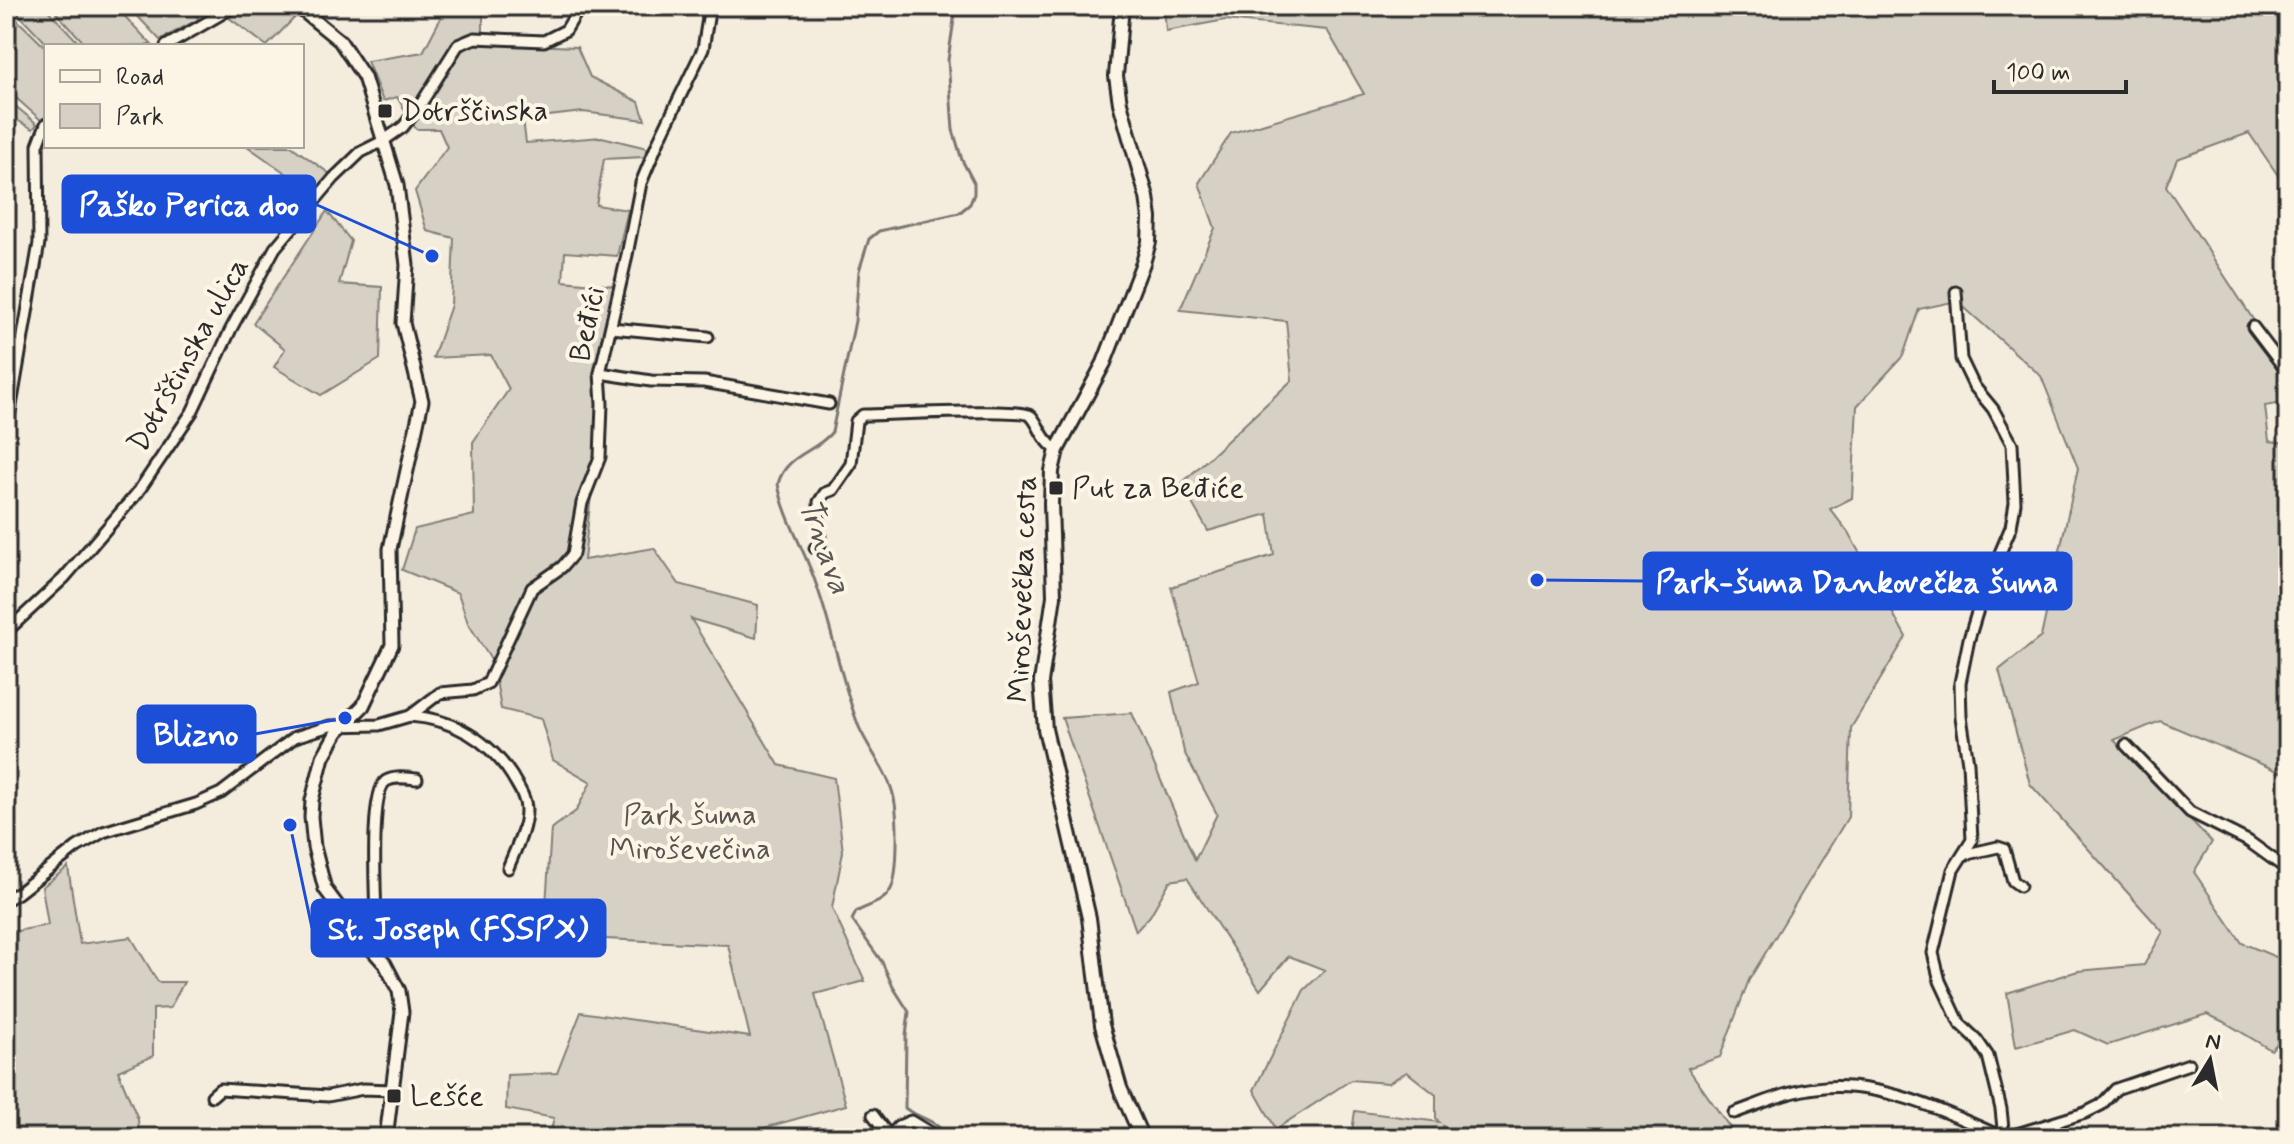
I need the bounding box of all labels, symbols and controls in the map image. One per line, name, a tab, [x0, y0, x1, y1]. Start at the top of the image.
legend	[44, 44, 304, 148]
scale bar	[1994, 44, 2126, 94]
text: 100 m	[2006, 58, 2070, 89]
text: Road	[116, 62, 164, 93]
place label: Dotrščinska	[401, 92, 548, 131]
text: Park	[116, 102, 164, 133]
marker: Dotrščinska	[376, 102, 394, 120]
callout: Paško Perica doo	[63, 176, 315, 232]
text: Paško Perica doo	[79, 185, 299, 227]
street label: Dotrščinska ulica	[119, 251, 259, 459]
street label: Beđići	[561, 283, 615, 365]
place label: Put za Beđiće	[1072, 469, 1244, 508]
street label: Miroševečka cesta	[1000, 475, 1046, 703]
marker: Put za Beđiće	[1047, 479, 1065, 497]
water label: Trnava	[787, 492, 861, 600]
callout: Park-šuma Dankovečka šuma	[1644, 553, 2071, 609]
text: Park-šuma Dankovečka šuma	[1655, 562, 2059, 604]
callout: Blizno	[138, 706, 255, 762]
text: Blizno	[153, 715, 239, 757]
park label: Park šuma Miroševečina	[609, 796, 771, 869]
callout: St. Joseph (FSSPX)	[312, 900, 605, 956]
text: St. Joseph (FSSPX)	[328, 909, 589, 951]
north arrow	[2170, 1020, 2250, 1100]
text: N	[2203, 1027, 2223, 1057]
place label: Lešće	[410, 1077, 484, 1116]
marker: Lešće	[385, 1087, 403, 1105]

